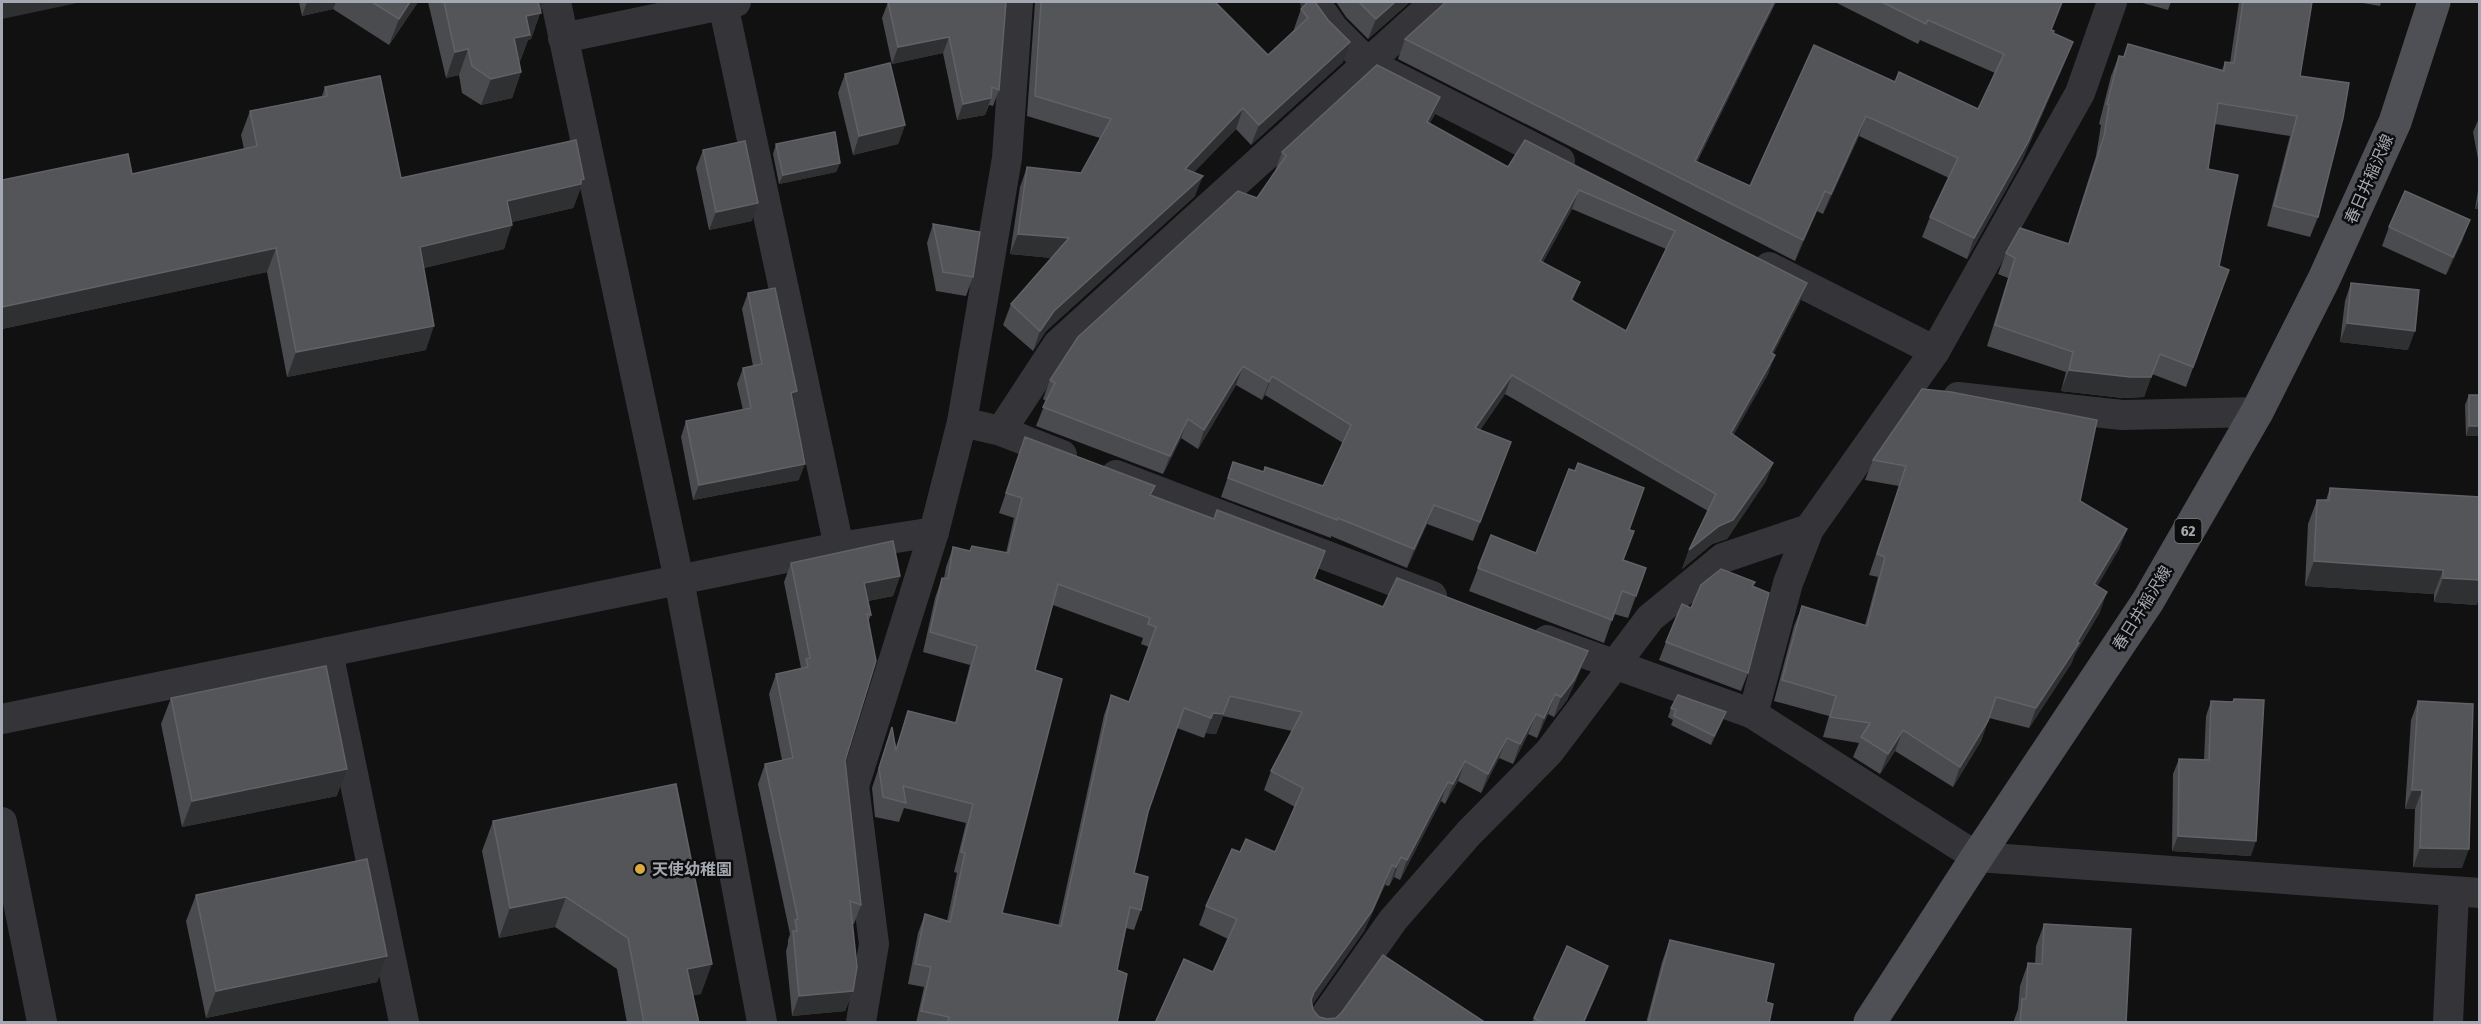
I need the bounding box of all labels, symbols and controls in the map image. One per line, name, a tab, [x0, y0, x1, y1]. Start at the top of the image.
street label: 春日井稲沢線	[2341, 131, 2397, 227]
road number: 62	[2174, 519, 2202, 543]
street label: 春日井稲沢線	[2109, 562, 2175, 654]
place label: 天使幼稚園	[652, 860, 732, 879]
marker: 天使幼稚園	[633, 862, 647, 876]

